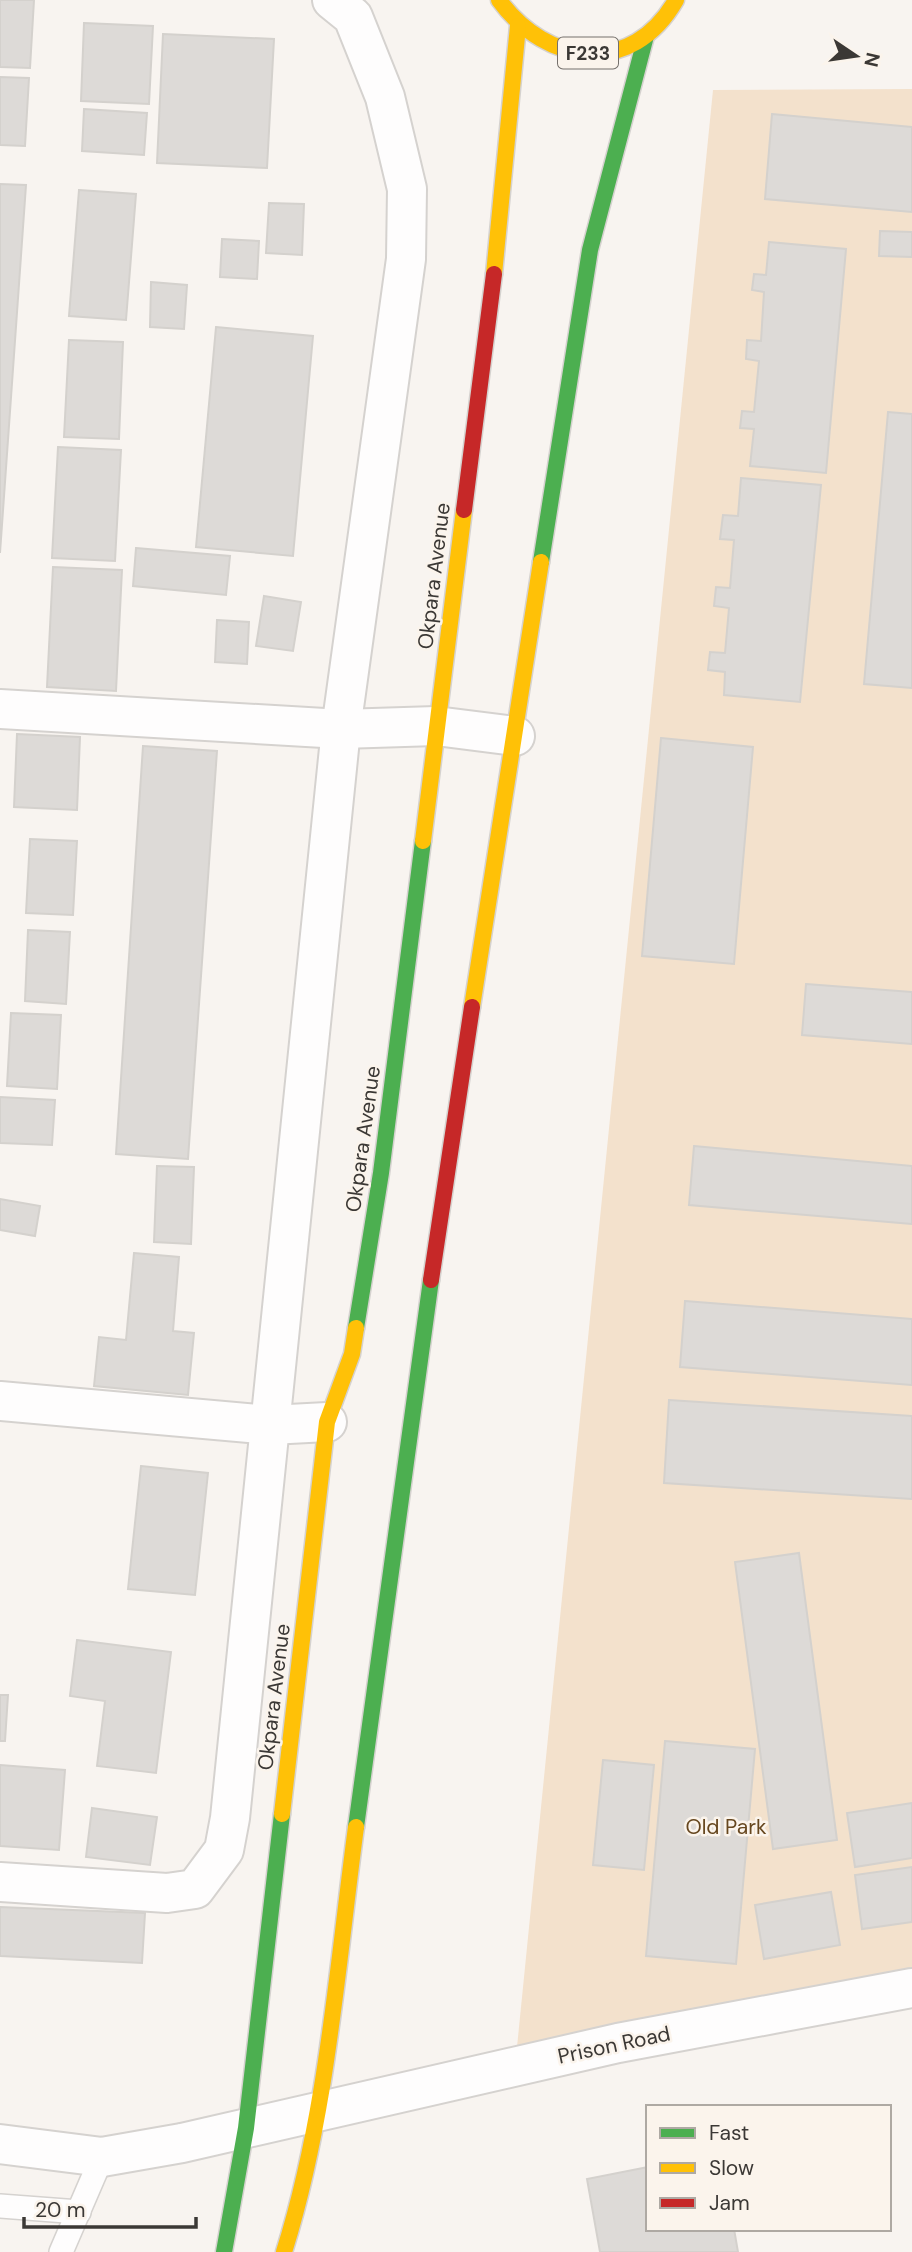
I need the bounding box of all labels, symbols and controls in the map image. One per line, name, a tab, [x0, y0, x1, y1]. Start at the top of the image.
north arrow	[821, 21, 891, 91]
road number: F233	[558, 38, 618, 68]
text: N	[858, 50, 886, 69]
street label: Okpara Avenue	[411, 501, 457, 651]
street label: Okpara Avenue	[339, 1064, 387, 1214]
street label: Okpara Avenue	[251, 1622, 297, 1772]
park label: Old Park	[685, 1813, 767, 1841]
street label: Prison Road	[555, 2019, 673, 2071]
legend	[646, 2105, 891, 2231]
text: Fast	[709, 2119, 749, 2147]
text: Slow	[709, 2154, 754, 2182]
scale bar	[24, 2186, 196, 2230]
text: Jam	[709, 2189, 750, 2217]
text: 20 m	[35, 2196, 86, 2224]

